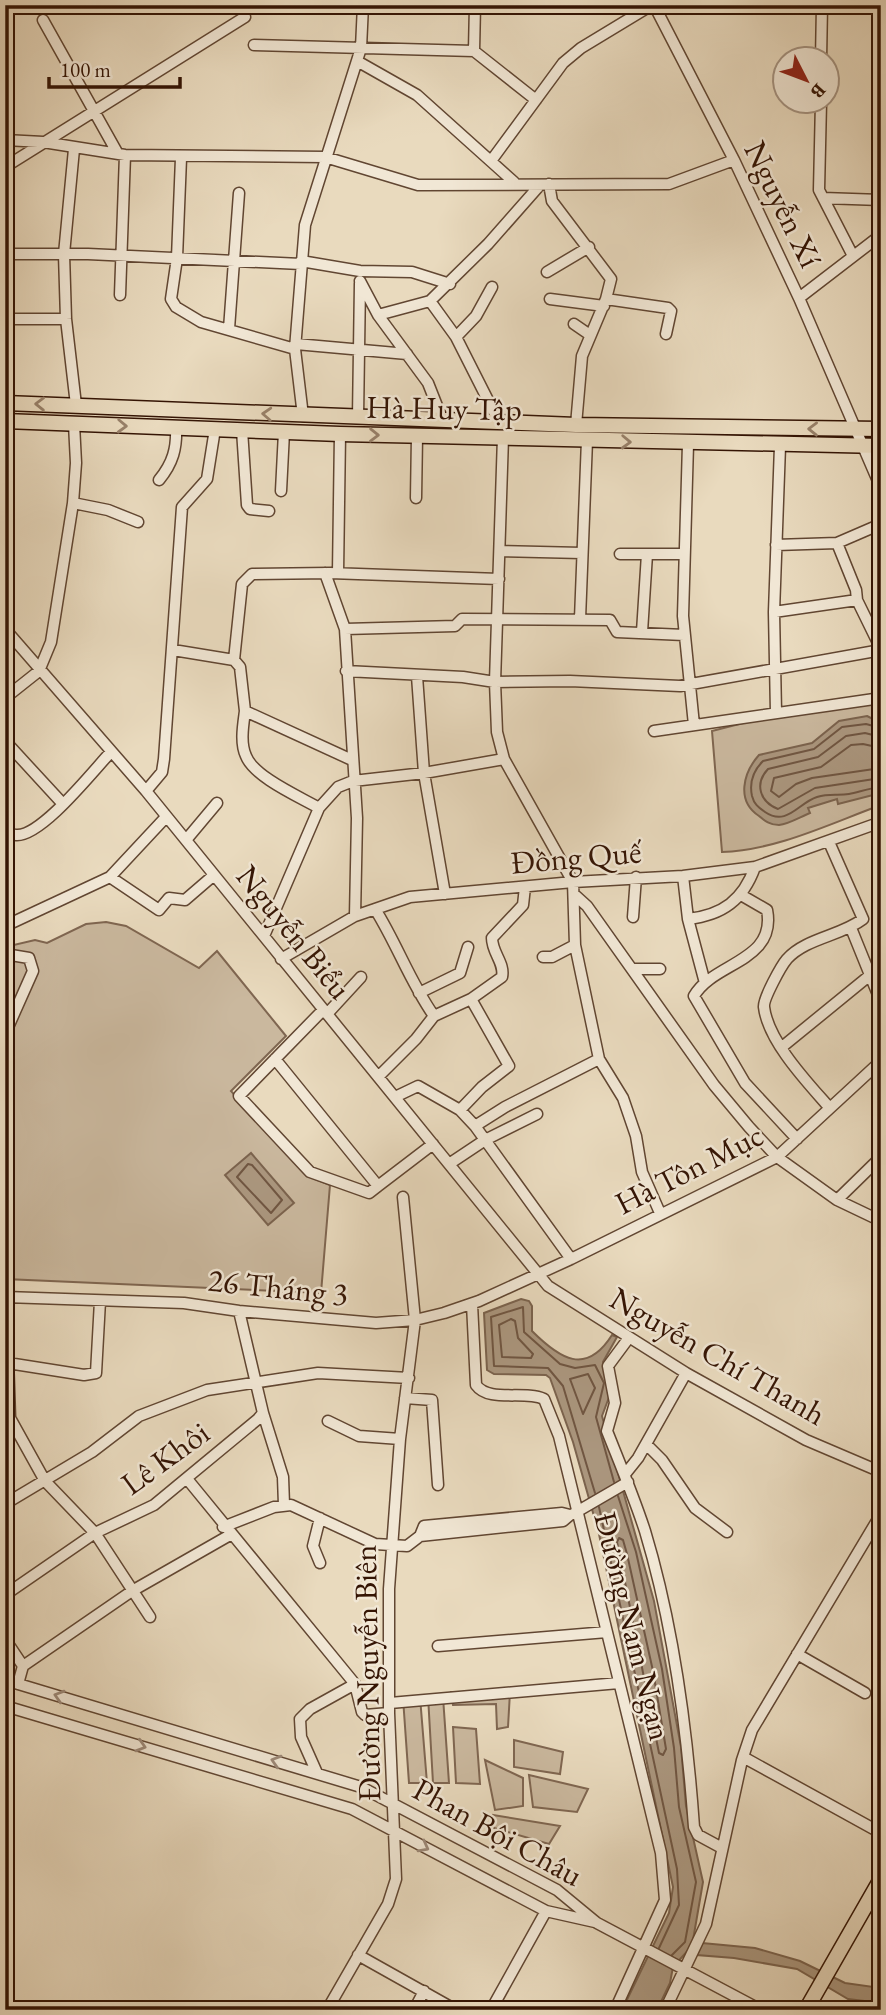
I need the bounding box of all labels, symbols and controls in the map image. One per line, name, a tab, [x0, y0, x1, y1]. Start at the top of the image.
scale bar	[49, 46, 180, 90]
north arrow	[770, 46, 840, 116]
text: 100 m	[60, 56, 111, 83]
text: B	[805, 78, 832, 104]
street label: Nguyễn Xí	[734, 134, 832, 274]
street label: Hà Huy Tập	[366, 386, 522, 430]
one-way arrow	[34, 396, 44, 412]
one-way arrow	[261, 407, 272, 422]
one-way arrow	[117, 418, 128, 433]
one-way arrow	[807, 422, 818, 437]
one-way arrow	[369, 427, 380, 443]
one-way arrow	[621, 434, 632, 449]
street label: Đồng Quế	[509, 830, 645, 884]
street label: Nguyễn Biểu	[227, 856, 361, 1008]
street label: Hà Tôn Mục	[608, 1114, 770, 1224]
street label: 26 Tháng 3	[206, 1259, 350, 1315]
street label: Nguyễn Chí Thanh	[602, 1277, 834, 1435]
street label: Lê Khôi	[112, 1412, 218, 1504]
street label: Đường Nam Ngạn	[584, 1507, 682, 1745]
street label: Đường Nguyễn Biên	[344, 1544, 390, 1802]
one-way arrow	[53, 1689, 65, 1704]
one-way arrow	[135, 1738, 147, 1753]
one-way arrow	[271, 1755, 283, 1770]
street label: Phan Bội Châu	[406, 1768, 590, 1896]
one-way arrow	[417, 1838, 429, 1852]

